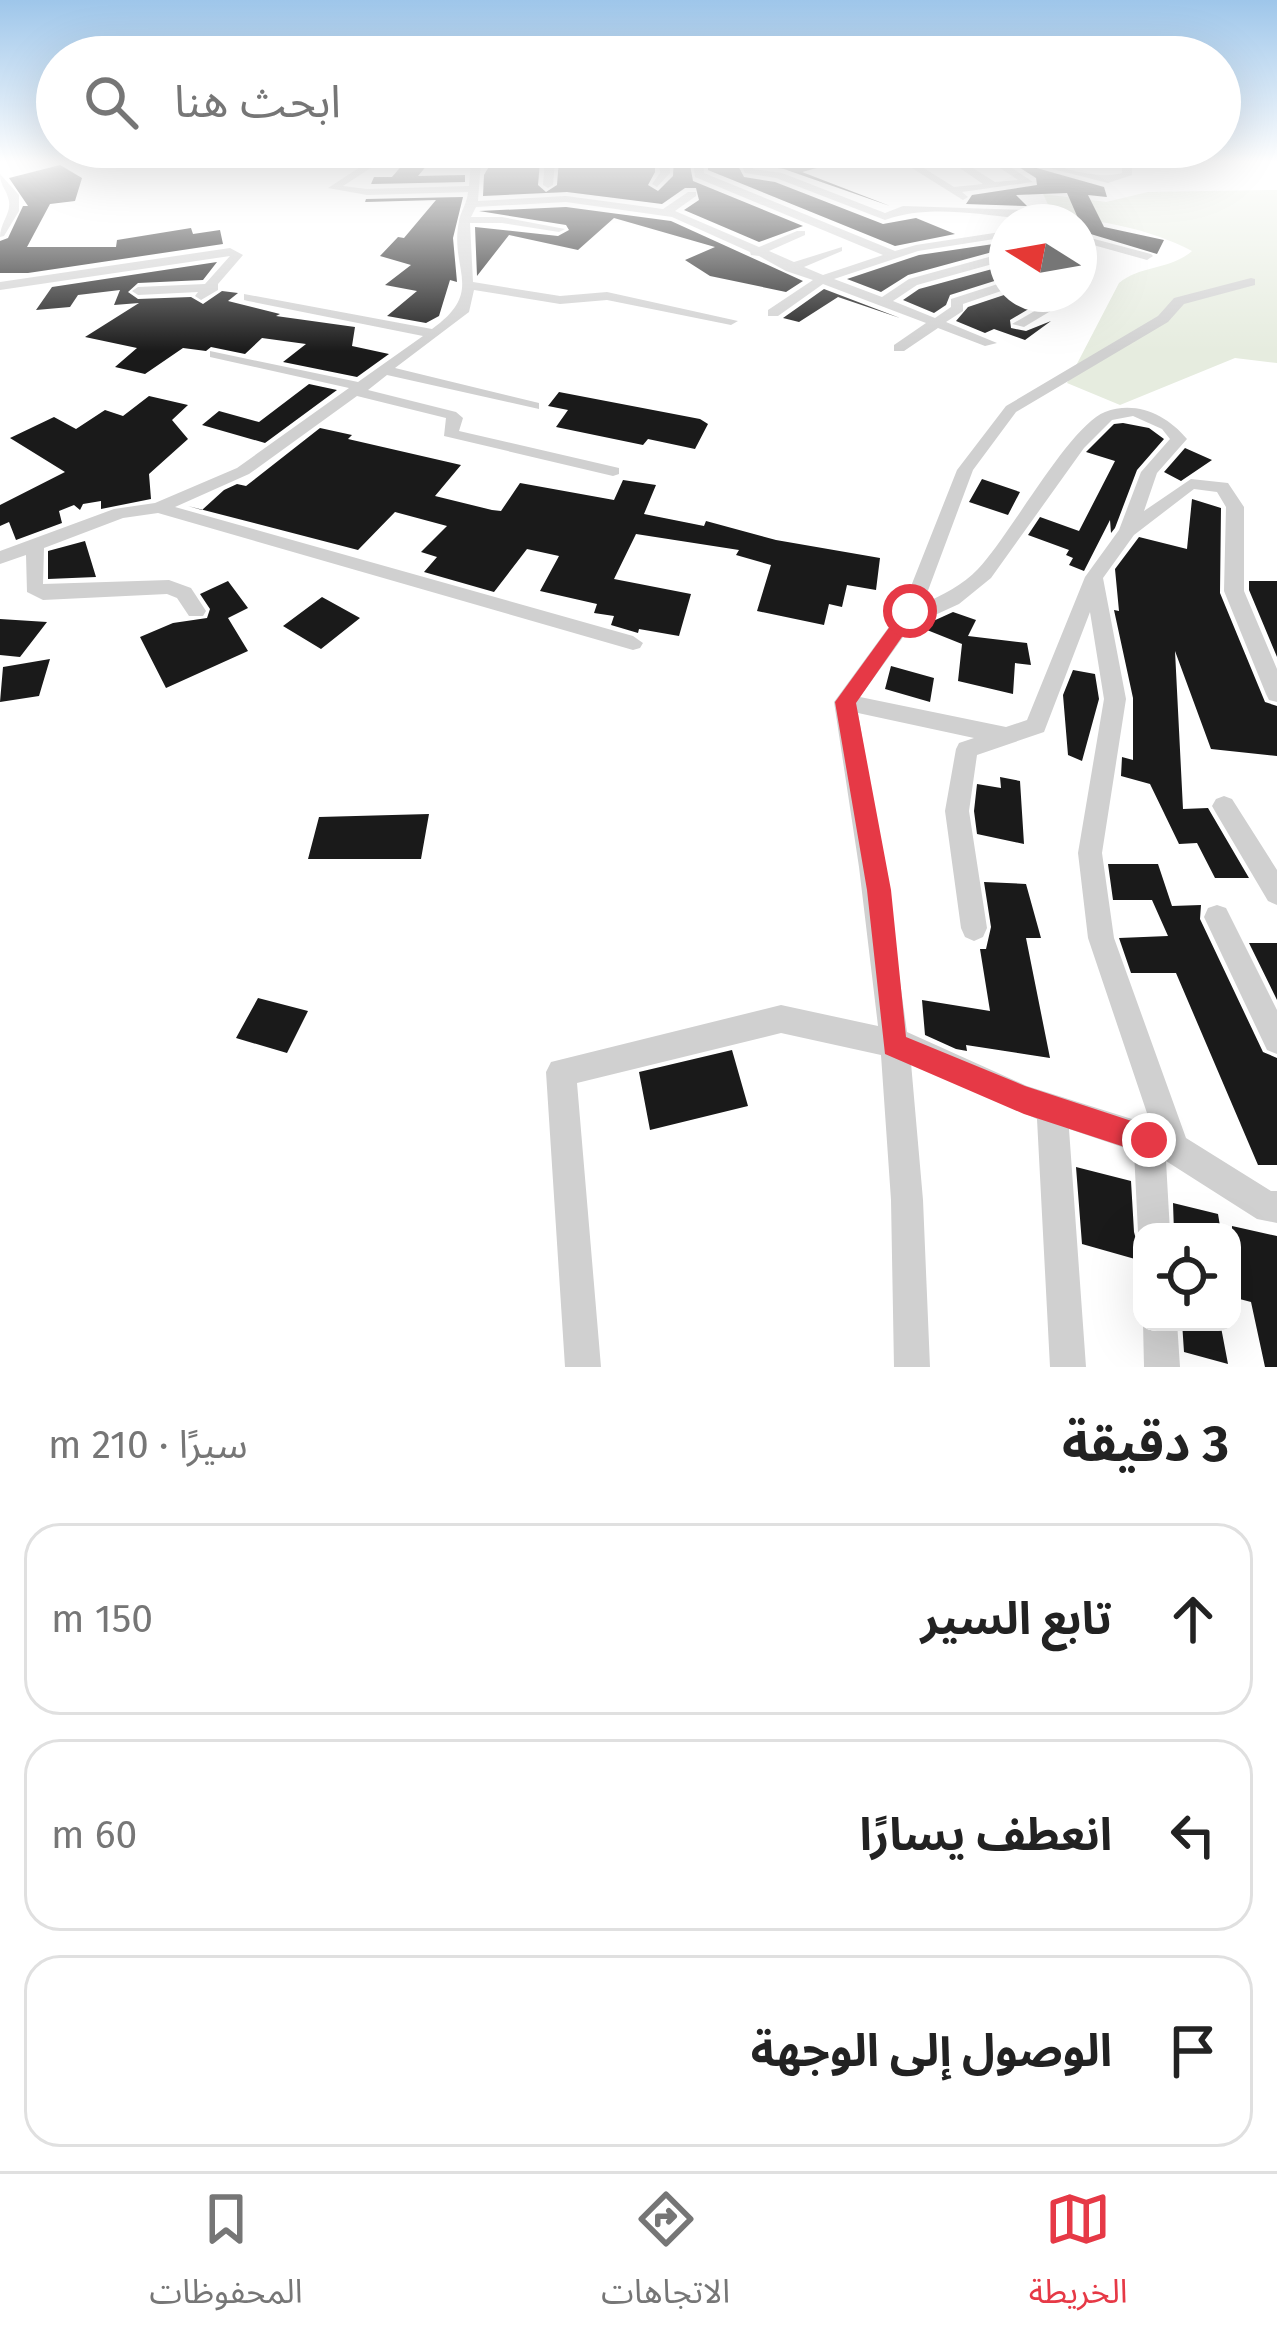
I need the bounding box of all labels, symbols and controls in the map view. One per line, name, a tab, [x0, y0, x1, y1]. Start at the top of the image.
search box	[36, 36, 1241, 168]
icon: search	[78, 69, 144, 135]
text: ابحث هنا	[174, 75, 341, 129]
north arrow	[989, 204, 1097, 312]
route start	[883, 584, 937, 638]
route end	[1122, 1113, 1176, 1167]
map controls	[1133, 1223, 1241, 1331]
button: locate	[1133, 1223, 1241, 1331]
text: 3 دقيقة	[1062, 1413, 1229, 1475]
text: سيرًا · 210 m	[48, 1422, 248, 1468]
icon: ahead	[1160, 1586, 1226, 1652]
text: تابع السير	[921, 1592, 1112, 1646]
text: 150 m	[51, 1596, 153, 1642]
icon: left	[1160, 1802, 1226, 1868]
text: انعطف يسارًا	[860, 1808, 1112, 1862]
text: 60 m	[51, 1812, 137, 1858]
icon: arrive	[1160, 2018, 1226, 2084]
text: الوصول إلى الوجهة	[751, 2024, 1112, 2078]
tab: المحفوظات	[149, 2186, 303, 2327]
tab: الاتجاهات	[601, 2186, 730, 2327]
tab: الخريطة	[1029, 2186, 1128, 2327]

